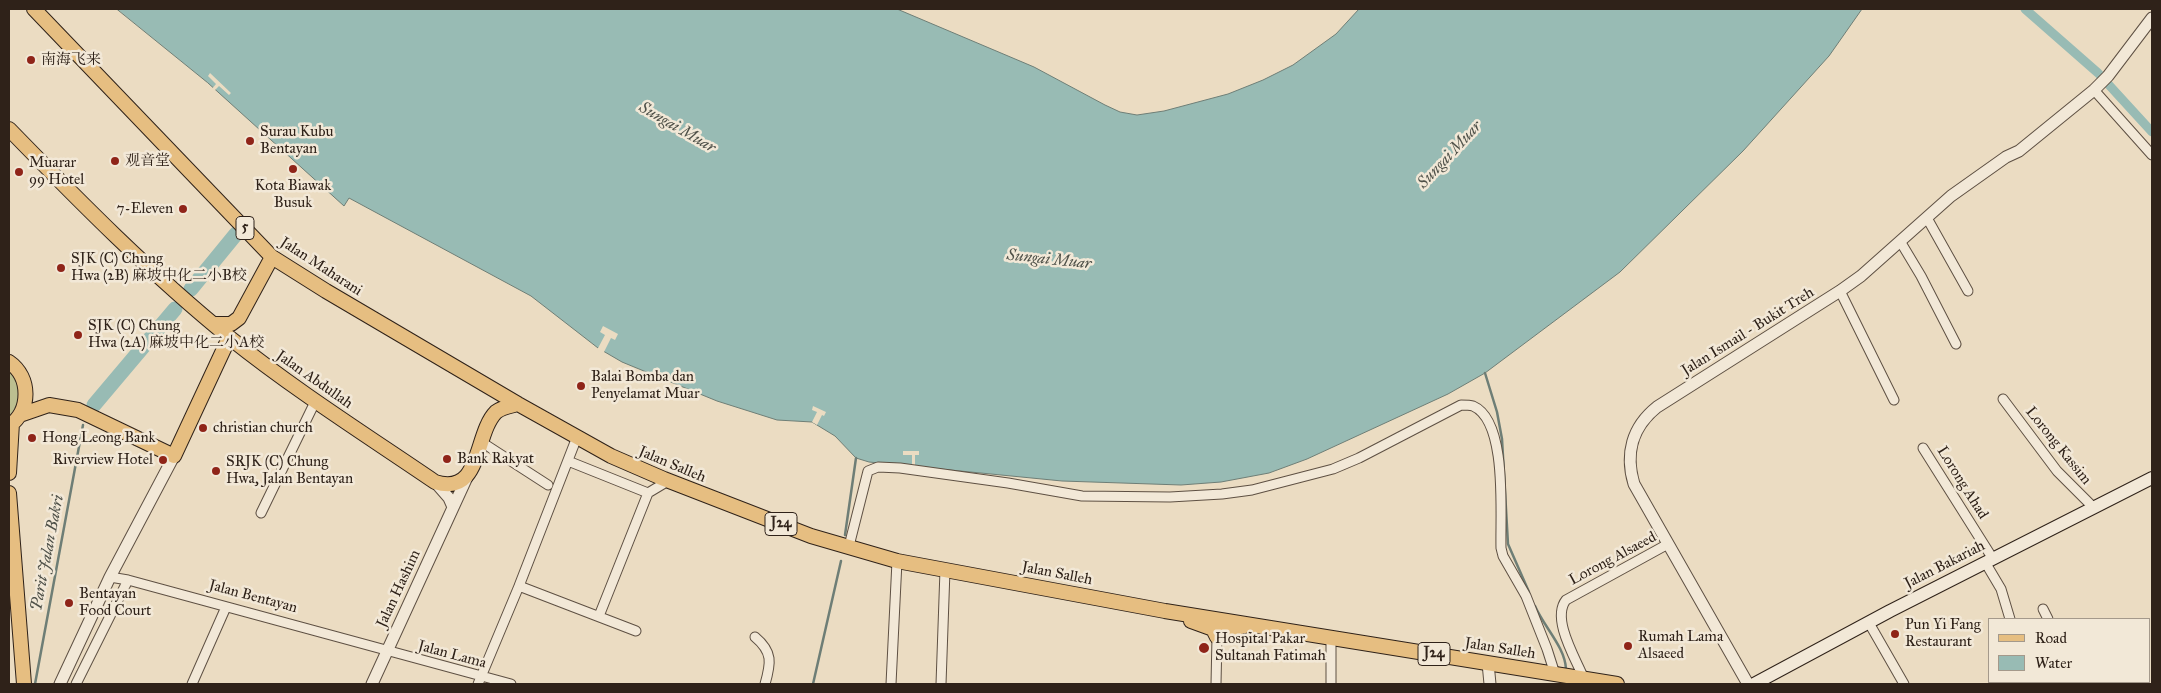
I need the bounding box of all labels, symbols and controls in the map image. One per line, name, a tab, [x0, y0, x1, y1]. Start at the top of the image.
place label: 南海飞来	[41, 51, 101, 69]
marker: 南海飞来	[25, 54, 37, 66]
water label: Sungai Muar	[635, 98, 719, 158]
water label: Sungai Muar	[1414, 117, 1486, 193]
place label: Surau Kubu Bentayan	[260, 123, 333, 158]
marker: Surau Kubu Bentayan	[244, 135, 256, 147]
place label: 观音堂	[125, 152, 170, 170]
place label: Muarar 99 Hotel	[29, 154, 84, 189]
marker: 观音堂	[109, 155, 121, 167]
marker: Kota Biawak Busuk	[287, 163, 299, 175]
marker: Muarar 99 Hotel	[13, 166, 25, 178]
place label: Kota Biawak Busuk	[255, 177, 331, 212]
place label: 7-Eleven	[117, 200, 173, 218]
marker: 7-Eleven	[177, 203, 189, 215]
road number: 5	[236, 217, 254, 240]
street label: Jalan Maharani	[276, 234, 366, 300]
water label: Sungai Muar	[1006, 246, 1092, 274]
place label: SJK (C) Chung Hwa (2B) 麻坡中化二小B校	[71, 250, 247, 285]
marker: SJK (C) Chung Hwa (2B) 麻坡中化二小B校	[55, 262, 67, 274]
street label: Jalan Ismail - Bukit Treh	[1678, 284, 1818, 380]
place label: SJK (C) Chung Hwa (2A) 麻坡中化二小A校	[88, 317, 264, 352]
marker: SJK (C) Chung Hwa (2A) 麻坡中化二小A校	[72, 329, 84, 341]
street label: Jalan Abdullah	[272, 347, 356, 413]
place label: Balai Bomba dan Penyelamat Muar	[591, 368, 700, 403]
marker: Balai Bomba dan Penyelamat Muar	[575, 380, 587, 392]
street label: Lorong Kassim	[2021, 403, 2095, 489]
place label: christian church	[213, 419, 313, 437]
marker: christian church	[197, 422, 209, 434]
place label: Hong Leong Bank	[42, 429, 155, 447]
marker: Hong Leong Bank	[26, 432, 38, 444]
street label: Jalan Salleh	[636, 443, 708, 487]
street label: Lorong Ahad	[1932, 443, 1992, 523]
place label: Bank Rakyat	[457, 450, 534, 468]
place label: Riverview Hotel	[53, 451, 153, 469]
place label: SRJK (C) Chung Hwa, Jalan Bentayan	[226, 453, 353, 488]
marker: Bank Rakyat	[441, 453, 453, 465]
marker: Riverview Hotel	[157, 454, 169, 466]
marker: SRJK (C) Chung Hwa, Jalan Bentayan	[210, 465, 222, 477]
water label: Parit Jalan Bakri	[27, 493, 69, 613]
road number: J24	[765, 512, 797, 536]
street label: Lorong Alsaeed	[1566, 528, 1660, 590]
street label: Jalan Bakariah	[1902, 537, 1988, 593]
street label: Jalan Hashim	[373, 547, 425, 631]
street label: Jalan Salleh	[1020, 558, 1094, 590]
street label: Jalan Bentayan	[207, 577, 299, 617]
place label: Bentayan Food Court	[79, 585, 151, 620]
marker: Bentayan Food Court	[63, 597, 75, 609]
place label: Pun Yi Fang Restaurant	[1905, 616, 1981, 651]
legend	[1988, 618, 2151, 683]
place label: Rumah Lama Alsaeed	[1638, 628, 1723, 663]
marker: Pun Yi Fang Restaurant	[1889, 628, 1901, 640]
text: Road	[2035, 629, 2067, 647]
place label: Hospital Pakar Sultanah Fatimah	[1215, 630, 1326, 665]
street label: Jalan Salleh	[1463, 635, 1537, 663]
street label: Jalan Lama	[416, 637, 488, 673]
marker: Rumah Lama Alsaeed	[1622, 640, 1634, 652]
marker: Hospital Pakar Sultanah Fatimah	[1197, 641, 1211, 655]
road number: J24	[1418, 642, 1450, 666]
text: Water	[2035, 654, 2072, 672]

